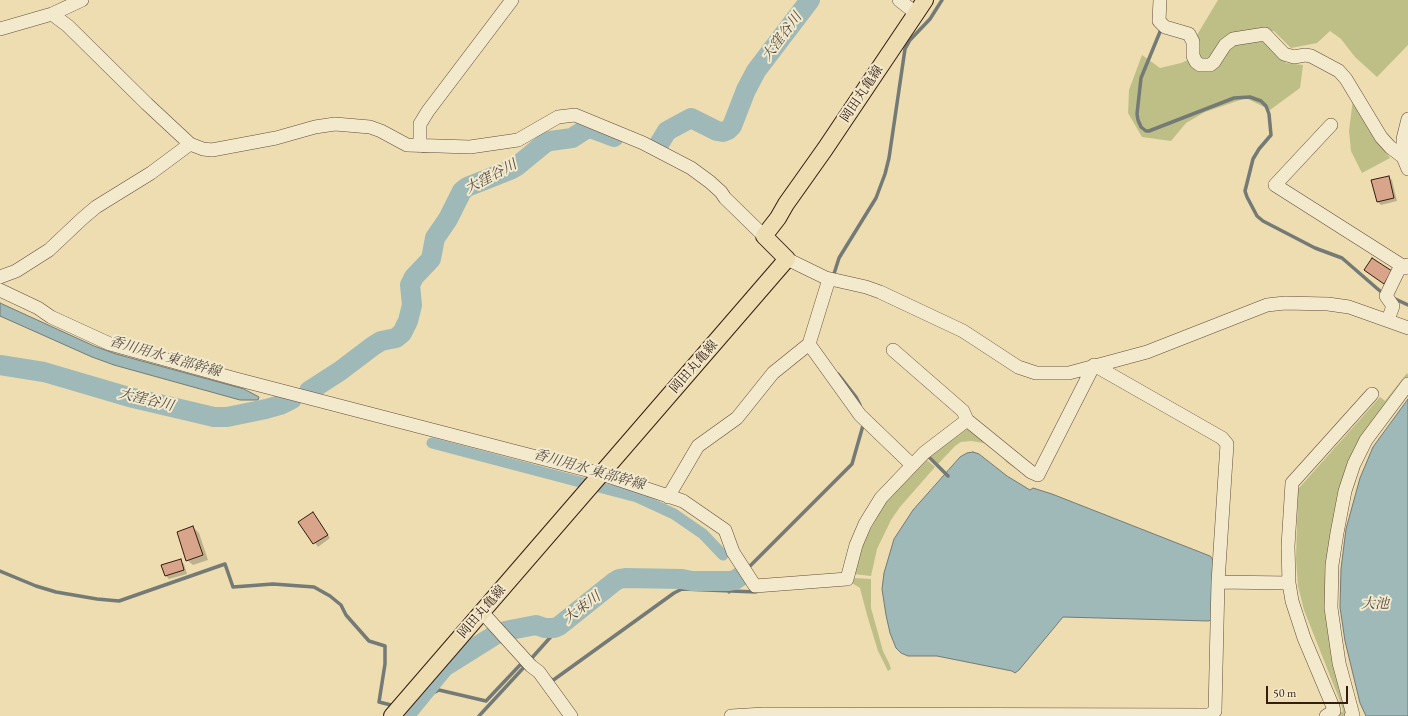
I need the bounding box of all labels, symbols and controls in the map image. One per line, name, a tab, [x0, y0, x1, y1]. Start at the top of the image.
water label: 大窪谷川	[758, 10, 806, 64]
street label: 岡田丸亀線	[837, 63, 887, 125]
water label: 大窪谷川	[462, 156, 520, 198]
water label: 香川用水 東部幹線	[108, 333, 222, 381]
street label: 岡田丸亀線	[667, 337, 721, 397]
water label: 大窪谷川	[117, 385, 175, 415]
water label: 香川用水 東部幹線	[532, 446, 646, 494]
street label: 岡田丸亀線	[455, 582, 509, 642]
water label: 大束川	[560, 589, 604, 627]
water label: 大池	[1361, 596, 1389, 612]
scale bar	[1268, 678, 1350, 704]
text: 50 m	[1273, 685, 1296, 701]

